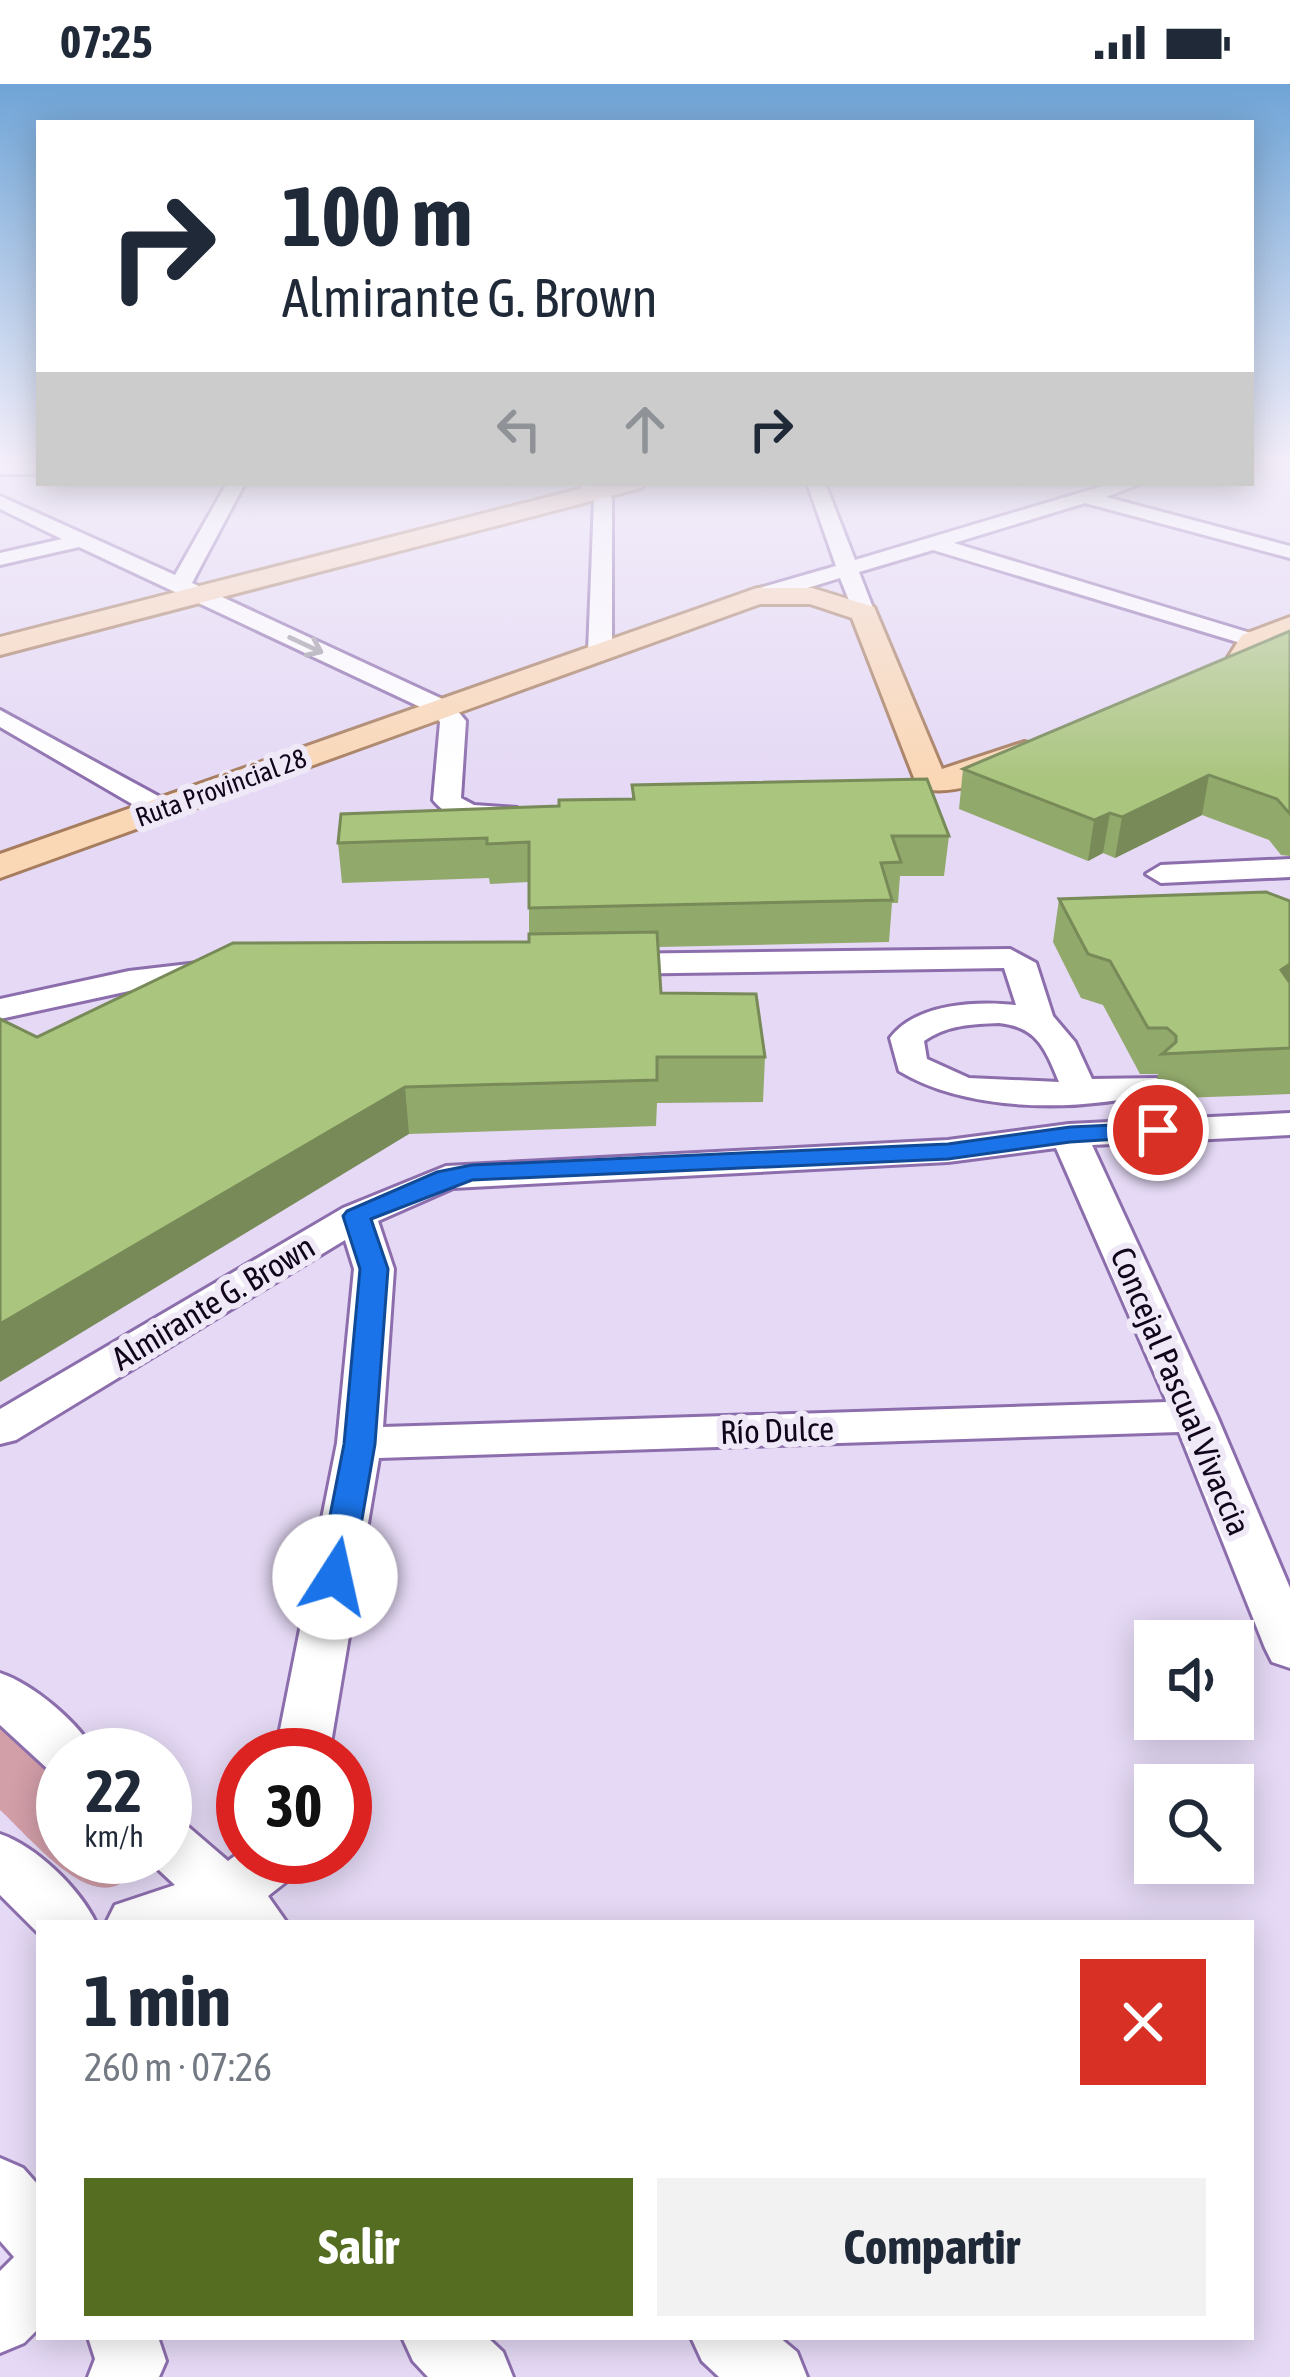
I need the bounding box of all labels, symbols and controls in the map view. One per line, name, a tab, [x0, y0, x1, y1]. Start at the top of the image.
text: 07:25	[60, 16, 153, 68]
icon: right	[84, 168, 240, 324]
text: 100 m	[282, 168, 472, 264]
text: Almirante G. Brown	[282, 267, 658, 328]
icon: left	[486, 396, 552, 462]
icon: ahead	[612, 396, 678, 462]
icon: right	[738, 396, 804, 462]
one-way arrow	[287, 635, 323, 657]
street label: Ruta Provincial 28	[131, 742, 311, 833]
pin	[1107, 1079, 1209, 1181]
icon: arrive	[1125, 1097, 1191, 1163]
street label: Almirante G. Brown	[105, 1227, 321, 1377]
street label: Concejal Pascual Vivaccia	[1103, 1241, 1259, 1541]
street label: Río Dulce	[719, 1409, 835, 1451]
position arrow	[272, 1514, 398, 1640]
map controls	[1134, 1620, 1254, 1884]
button: sound	[1134, 1620, 1254, 1740]
speed limit sign: 30	[216, 1728, 372, 1884]
text: 22	[86, 1756, 142, 1825]
button: search	[1134, 1764, 1254, 1884]
text: km/h	[84, 1819, 144, 1853]
text: 1 min	[84, 1959, 231, 2041]
button: close	[1080, 1959, 1206, 2085]
text: 260 m · 07:26	[84, 2045, 272, 2089]
button: Salir	[84, 2178, 633, 2316]
button: Compartir	[657, 2178, 1206, 2316]

